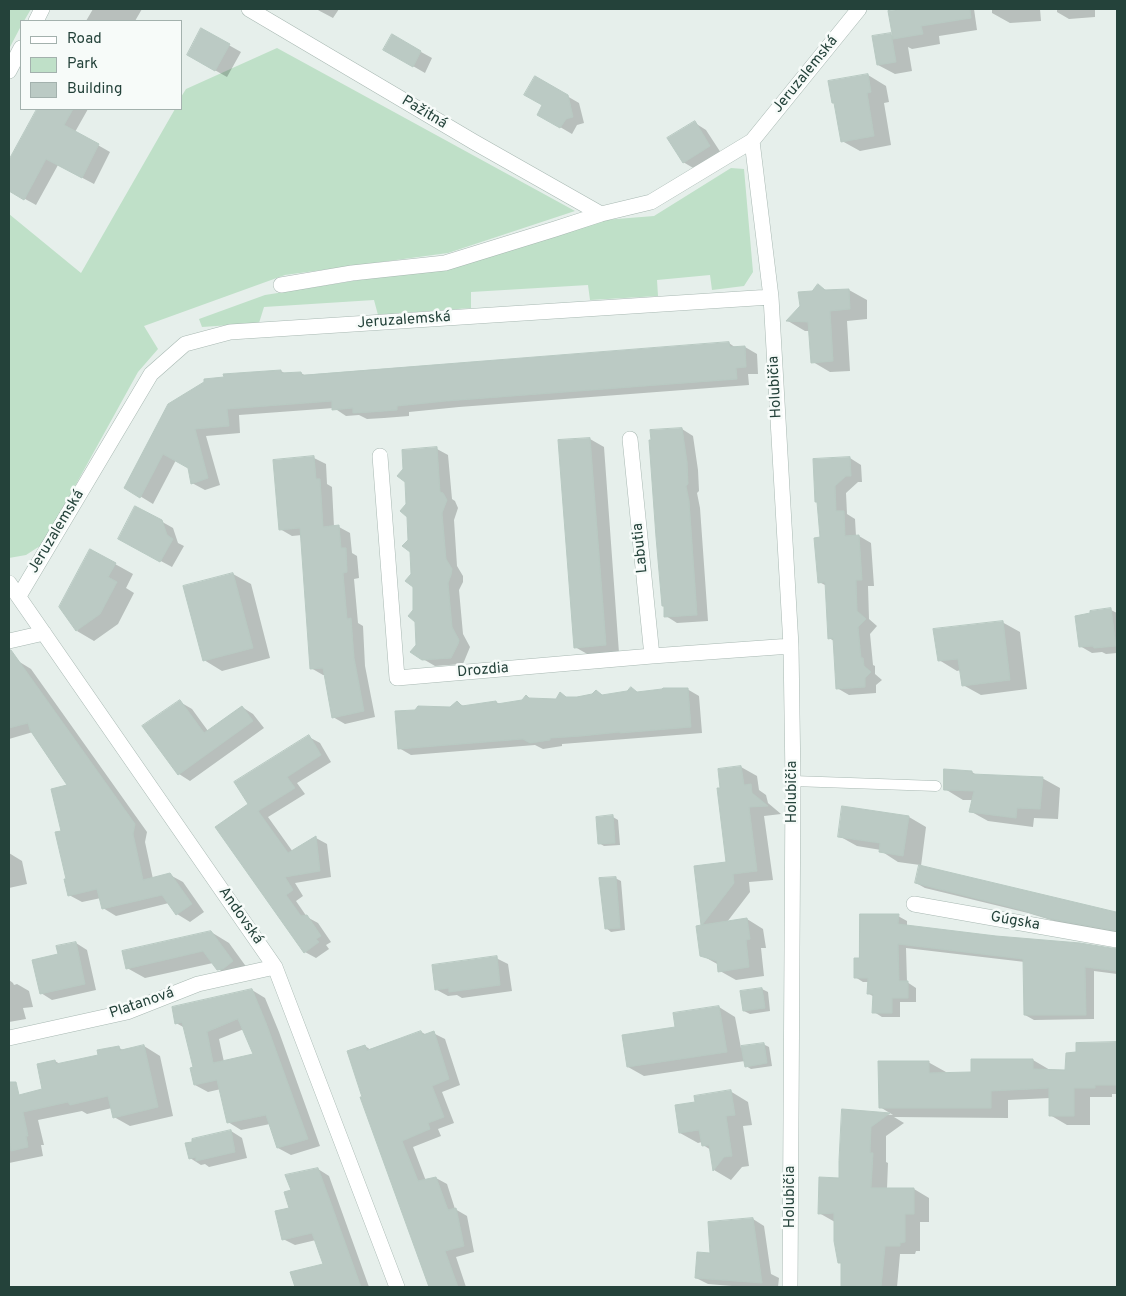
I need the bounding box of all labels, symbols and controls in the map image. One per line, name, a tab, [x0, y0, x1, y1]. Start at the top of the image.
legend	[20, 20, 182, 110]
text: Road	[67, 30, 102, 49]
street label: Jeruzalemská	[770, 33, 842, 117]
text: Park	[67, 55, 98, 74]
text: Building	[67, 80, 122, 99]
street label: Pažitná	[398, 92, 450, 134]
street label: Jeruzalemská	[357, 309, 451, 333]
street label: Holubičia	[765, 355, 787, 419]
street label: Jeruzalemská	[25, 487, 89, 577]
street label: Labutia	[629, 522, 653, 574]
street label: Drozdia	[457, 660, 509, 682]
street label: Holubičia	[784, 761, 802, 823]
street label: Andovská	[214, 884, 266, 948]
street label: Gúgska	[989, 909, 1041, 935]
street label: Platanová	[107, 985, 177, 1023]
street label: Holubičia	[782, 1166, 800, 1228]

